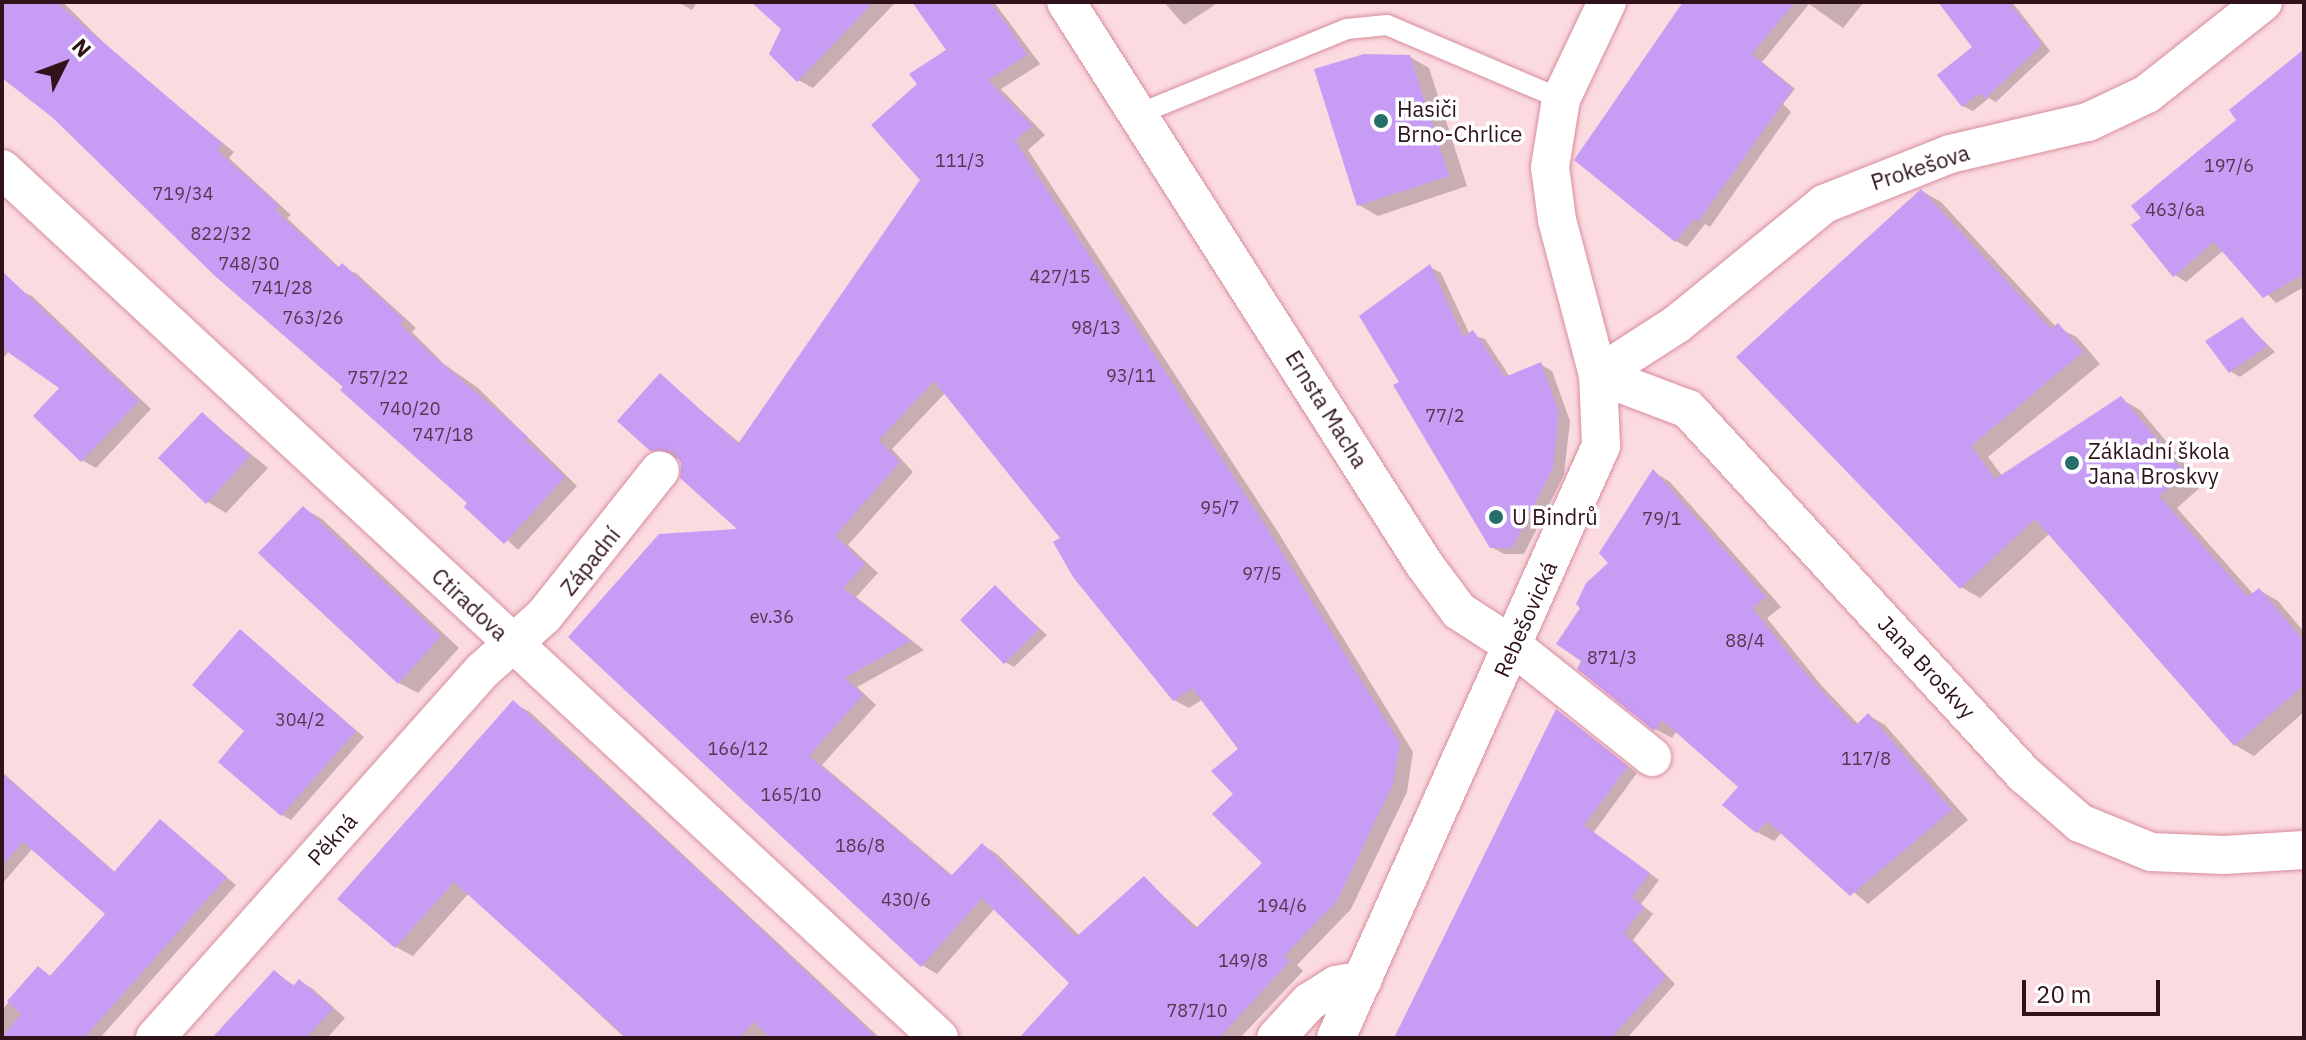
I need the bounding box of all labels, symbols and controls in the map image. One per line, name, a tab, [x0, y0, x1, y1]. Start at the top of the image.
north arrow	[24, 24, 104, 104]
text: N	[66, 32, 98, 63]
place label: Hasiči Brno-Chrlice	[1397, 95, 1522, 146]
marker: Hasiči Brno-Chrlice	[1372, 112, 1390, 130]
street label: Prokešova	[1867, 139, 1973, 195]
house number: 111/3	[935, 150, 985, 172]
house number: 197/6	[2204, 155, 2254, 177]
house number: 719/34	[153, 183, 213, 205]
house number: 463/6a	[2145, 199, 2205, 221]
house number: 822/32	[191, 223, 251, 245]
house number: 748/30	[219, 253, 279, 275]
house number: 427/15	[1030, 266, 1090, 288]
house number: 741/28	[252, 277, 312, 299]
house number: 763/26	[283, 307, 343, 329]
house number: 98/13	[1071, 317, 1121, 339]
street label: Ernsta Macha	[1280, 345, 1374, 473]
house number: 93/11	[1106, 365, 1156, 387]
house number: 757/22	[348, 367, 408, 389]
house number: 740/20	[380, 398, 440, 420]
house number: 77/2	[1425, 405, 1465, 427]
house number: 747/18	[413, 424, 473, 446]
place label: Základní škola Jana Broskvy	[2088, 437, 2230, 488]
marker: Základní škola Jana Broskvy	[2063, 454, 2081, 472]
house number: 95/7	[1200, 497, 1240, 519]
place label: U Bindrů	[1512, 504, 1598, 530]
marker: U Bindrů	[1487, 508, 1505, 526]
house number: 79/1	[1642, 508, 1682, 530]
street label: Západní	[555, 522, 625, 600]
street label: Rebešovická	[1488, 557, 1562, 681]
street label: Ctiradova	[427, 562, 513, 646]
house number: 97/5	[1242, 563, 1282, 585]
house number: ev.36	[750, 606, 794, 628]
street label: Jana Broskvy	[1873, 610, 1981, 724]
house number: 88/4	[1725, 630, 1765, 652]
house number: 871/3	[1587, 647, 1637, 669]
house number: 304/2	[275, 709, 325, 731]
house number: 166/12	[708, 738, 768, 760]
house number: 117/8	[1841, 748, 1891, 770]
house number: 165/10	[761, 784, 821, 806]
street label: Pěkná	[302, 808, 362, 870]
house number: 186/8	[835, 835, 885, 857]
house number: 430/6	[881, 889, 931, 911]
house number: 194/6	[1257, 895, 1307, 917]
house number: 149/8	[1218, 950, 1268, 972]
scale bar	[2026, 964, 2164, 1014]
text: 20 m	[2036, 978, 2091, 1010]
house number: 787/10	[1167, 1000, 1227, 1022]

